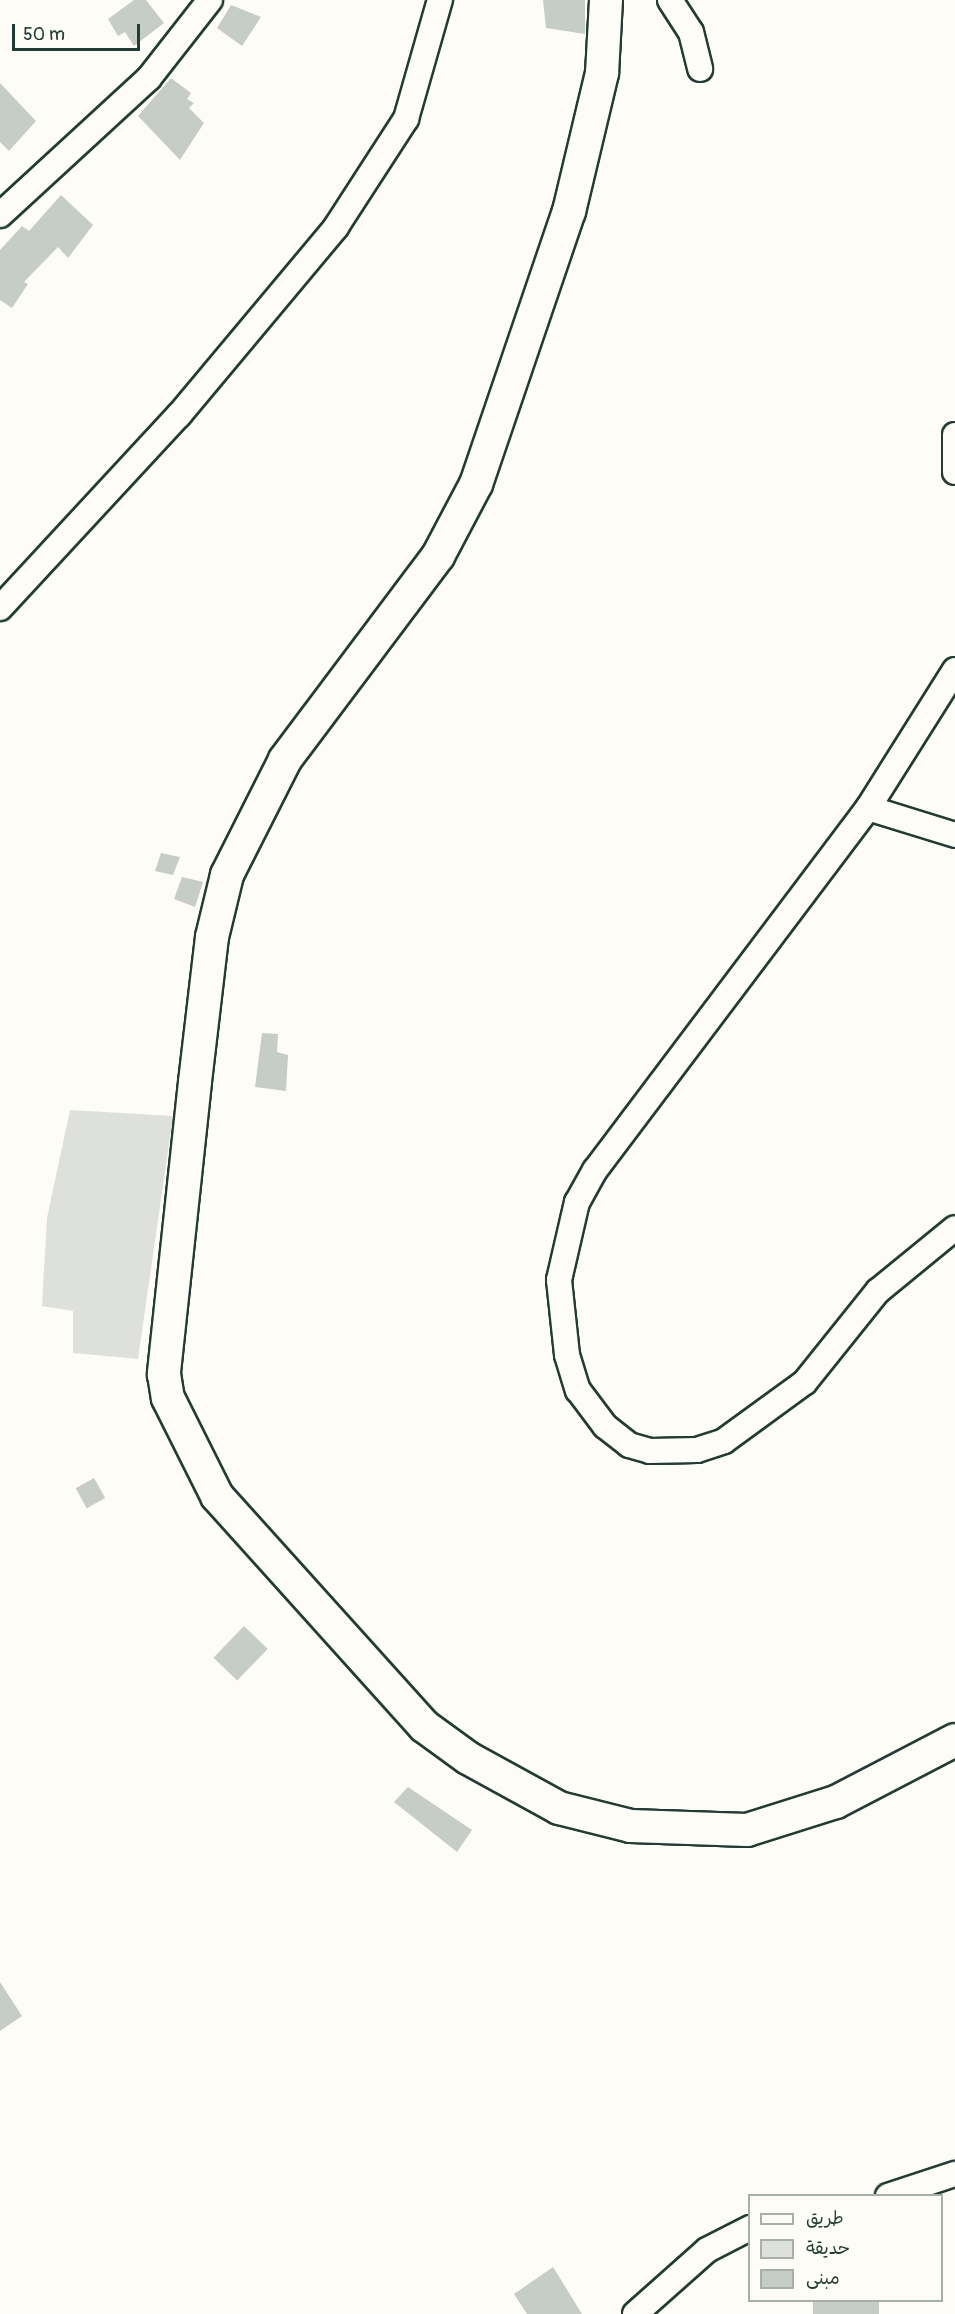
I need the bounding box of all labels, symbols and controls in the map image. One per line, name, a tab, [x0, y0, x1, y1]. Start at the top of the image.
scale bar	[15, 12, 142, 50]
text: 50 m	[23, 23, 65, 46]
legend	[748, 2194, 943, 2302]
text: طريق	[806, 2207, 844, 2230]
text: حديقة	[806, 2237, 850, 2260]
text: مبنى	[806, 2267, 840, 2290]

